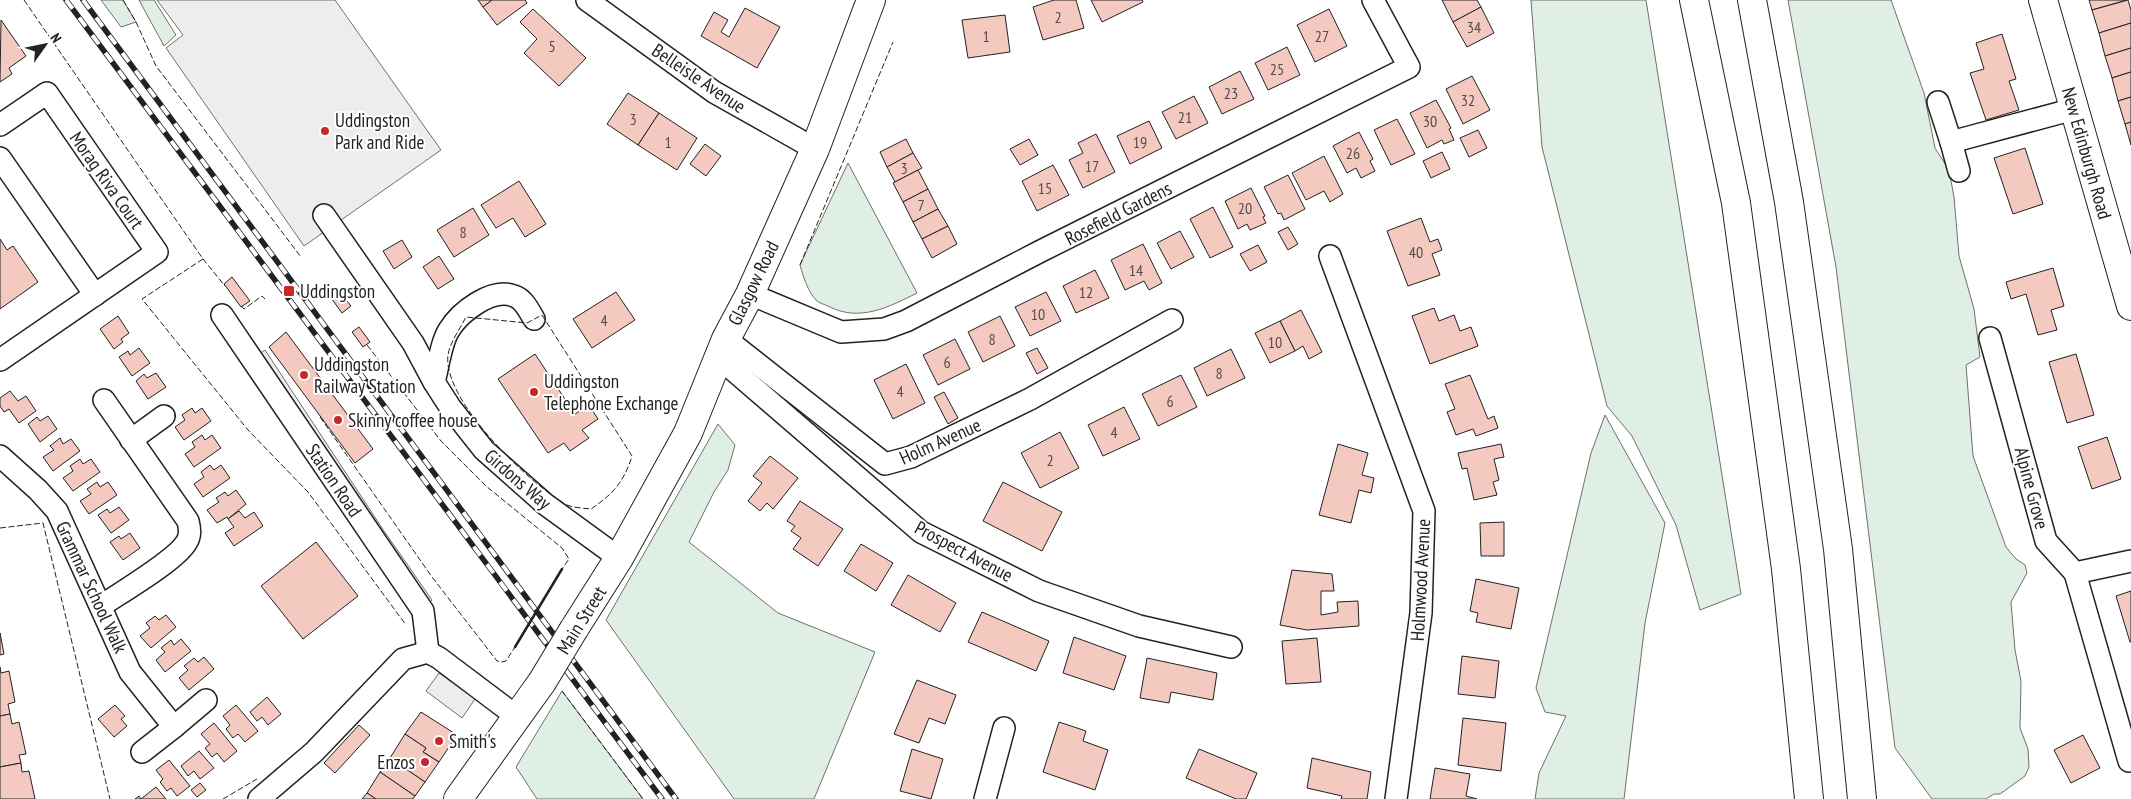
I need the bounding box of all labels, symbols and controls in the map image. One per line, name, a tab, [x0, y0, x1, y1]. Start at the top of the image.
house number: 2	[1054, 7, 1062, 27]
house number: 34	[1467, 17, 1481, 37]
north arrow	[20, 20, 70, 70]
house number: 1	[982, 26, 990, 46]
house number: 27	[1315, 26, 1329, 46]
text: N	[46, 30, 66, 46]
house number: 5	[548, 36, 556, 56]
street label: Belleisle Avenue	[648, 38, 751, 118]
house number: 25	[1270, 59, 1284, 79]
house number: 23	[1224, 83, 1238, 103]
street label: New Edinburgh Road	[2057, 84, 2117, 222]
house number: 32	[1461, 90, 1475, 110]
house number: 21	[1178, 107, 1192, 127]
place label: Uddingston Park and Ride	[335, 108, 424, 154]
house number: 3	[629, 109, 637, 129]
house number: 30	[1423, 111, 1437, 131]
marker: Uddingston Park and Ride	[319, 125, 331, 137]
street label: Morag Riva Court	[65, 127, 150, 234]
house number: 1	[664, 132, 672, 152]
house number: 19	[1133, 132, 1147, 152]
house number: 26	[1346, 143, 1360, 163]
house number: 17	[1085, 156, 1099, 176]
house number: 3	[900, 158, 908, 178]
street label: Rosefield Gardens	[1061, 176, 1175, 250]
house number: 15	[1038, 178, 1052, 198]
house number: 7	[917, 195, 925, 215]
house number: 20	[1238, 198, 1252, 218]
house number: 8	[459, 222, 467, 242]
street label: Glasgow Road	[722, 237, 784, 329]
house number: 40	[1409, 242, 1423, 262]
house number: 14	[1129, 260, 1143, 280]
place label: Uddingston	[300, 279, 375, 303]
house number: 12	[1079, 282, 1093, 302]
marker: Uddingston	[282, 284, 296, 298]
house number: 10	[1031, 304, 1045, 324]
house number: 4	[600, 310, 608, 330]
house number: 8	[988, 329, 996, 349]
house number: 10	[1268, 332, 1282, 352]
place label: Uddingston Railway Station	[314, 352, 416, 398]
house number: 6	[943, 352, 951, 372]
house number: 8	[1215, 363, 1223, 383]
marker: Uddingston Railway Station	[298, 369, 310, 381]
place label: Uddingston Telephone Exchange	[544, 369, 679, 415]
house number: 4	[896, 381, 904, 401]
marker: Uddingston Telephone Exchange	[528, 386, 540, 398]
house number: 6	[1166, 391, 1174, 411]
place label: Skinny coffee house	[348, 408, 478, 432]
street label: Holm Avenue	[895, 412, 985, 470]
marker: Skinny coffee house	[332, 414, 344, 426]
house number: 4	[1110, 422, 1118, 442]
street label: Station Road	[301, 439, 367, 521]
street label: Girdons Way	[480, 444, 557, 515]
street label: Alpine Grove	[2010, 444, 2054, 532]
house number: 2	[1046, 450, 1054, 470]
street label: Prospect Avenue	[911, 515, 1017, 587]
street label: Grammar School Walk	[51, 517, 133, 657]
street label: Holmwood Avenue	[1405, 518, 1435, 642]
street label: Main Street	[551, 581, 612, 658]
place label: Smith's	[449, 729, 496, 753]
marker: Smith's	[433, 735, 445, 747]
place label: Enzos	[377, 750, 415, 774]
marker: Enzos	[419, 756, 431, 768]

